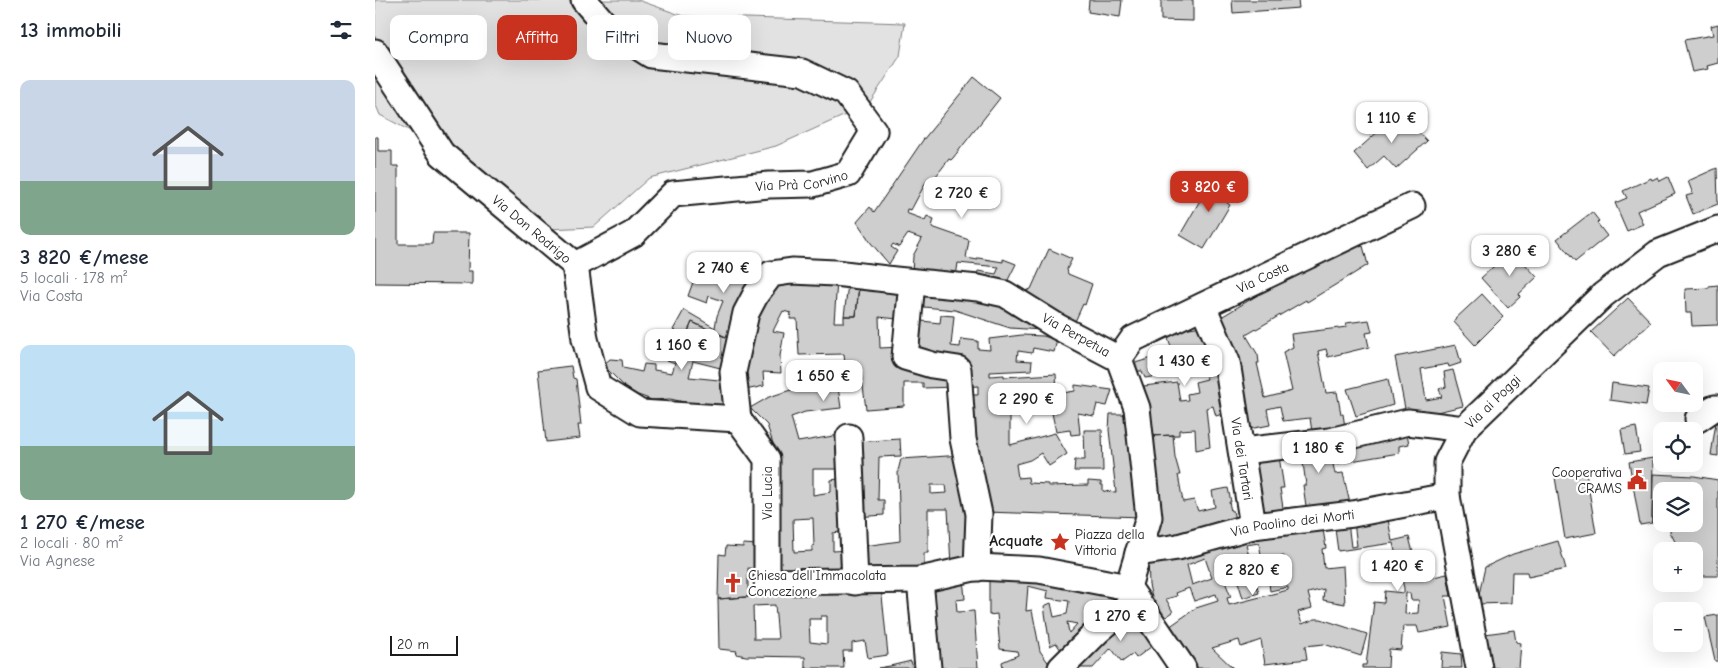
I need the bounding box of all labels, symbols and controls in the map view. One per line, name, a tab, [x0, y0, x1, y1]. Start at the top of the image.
chip: Compra	[390, 15, 487, 60]
chip: Affitta	[497, 15, 577, 60]
chip: Filtri	[587, 15, 658, 60]
chip: Nuovo	[668, 15, 751, 60]
icon: filters	[327, 16, 355, 44]
text: 13 immobili	[20, 18, 122, 42]
pin: 1 110 €	[1346, 102, 1438, 144]
text: 1 110 €	[1367, 109, 1417, 127]
icon: home	[143, 113, 233, 203]
street label: Via Prà Corvino	[755, 166, 850, 195]
pin: 3 820 €	[1163, 170, 1255, 213]
pin: 2 720 €	[916, 176, 1008, 219]
text: 3 820 €	[1181, 178, 1237, 196]
text: 2 720 €	[935, 184, 989, 202]
street label: Via Don Rodrigo	[489, 191, 575, 267]
pin: 3 280 €	[1464, 234, 1556, 277]
text: 3 280 €	[1482, 242, 1538, 260]
text: 3 820 €/mese	[20, 245, 148, 269]
pin: 2 740 €	[678, 252, 770, 294]
street label: Via Costa	[1234, 258, 1291, 297]
text: 2 740 €	[698, 259, 750, 277]
text: 5 locali · 178 m²	[20, 269, 127, 287]
text: Via Costa	[20, 287, 83, 305]
street label: Via Perpetua	[1039, 309, 1113, 361]
pin: 1 160 €	[636, 328, 728, 371]
text: 1 160 €	[656, 336, 708, 354]
pin: 1 430 €	[1139, 344, 1231, 387]
text: 1 430 €	[1158, 352, 1212, 370]
pin: 1 650 €	[778, 360, 870, 402]
north arrow	[1653, 362, 1703, 412]
map controls	[1653, 362, 1703, 652]
text: 1 650 €	[797, 367, 851, 385]
street label: Via ai Poggi	[1461, 371, 1524, 432]
icon: home	[143, 378, 233, 468]
pin: 2 290 €	[981, 382, 1073, 425]
text: 2 290 €	[999, 390, 1055, 408]
street label: Via dei Tartari	[1227, 416, 1257, 501]
button: locate	[1653, 422, 1703, 472]
pin: 1 180 €	[1273, 432, 1365, 474]
text: 1 180 €	[1293, 439, 1345, 457]
place label: Cooperativa CRAMS	[1552, 464, 1622, 497]
street label: Via Lucia	[759, 466, 776, 520]
public building icon: Cooperativa CRAMS	[1626, 469, 1648, 491]
button: layers	[1653, 482, 1703, 532]
street label: Via Paolino dei Morti	[1229, 505, 1355, 540]
text: 1 270 €/mese	[20, 510, 145, 534]
place label: Piazza della Vittoria	[1075, 526, 1145, 559]
place icon: Piazza della Vittoria	[1049, 531, 1071, 553]
district label: Acquate	[989, 532, 1043, 550]
text: 2 locali · 80 m²	[20, 534, 123, 552]
button: +	[1653, 542, 1703, 592]
pin: 1 420 €	[1352, 550, 1444, 592]
text: Via Agnese	[20, 552, 95, 570]
pin: 2 820 €	[1207, 554, 1299, 596]
text: 1 420 €	[1371, 557, 1425, 575]
text: 2 820 €	[1225, 561, 1281, 579]
place label: Chiesa dell'Immacolata Concezione	[748, 567, 886, 600]
church icon: Chiesa dell'Immacolata Concezione	[722, 572, 744, 594]
pin: 1 270 €	[1075, 600, 1167, 642]
button: −	[1653, 602, 1703, 652]
text: 1 270 €	[1095, 607, 1147, 625]
scale bar	[390, 633, 457, 656]
text: 20 m	[397, 636, 429, 653]

